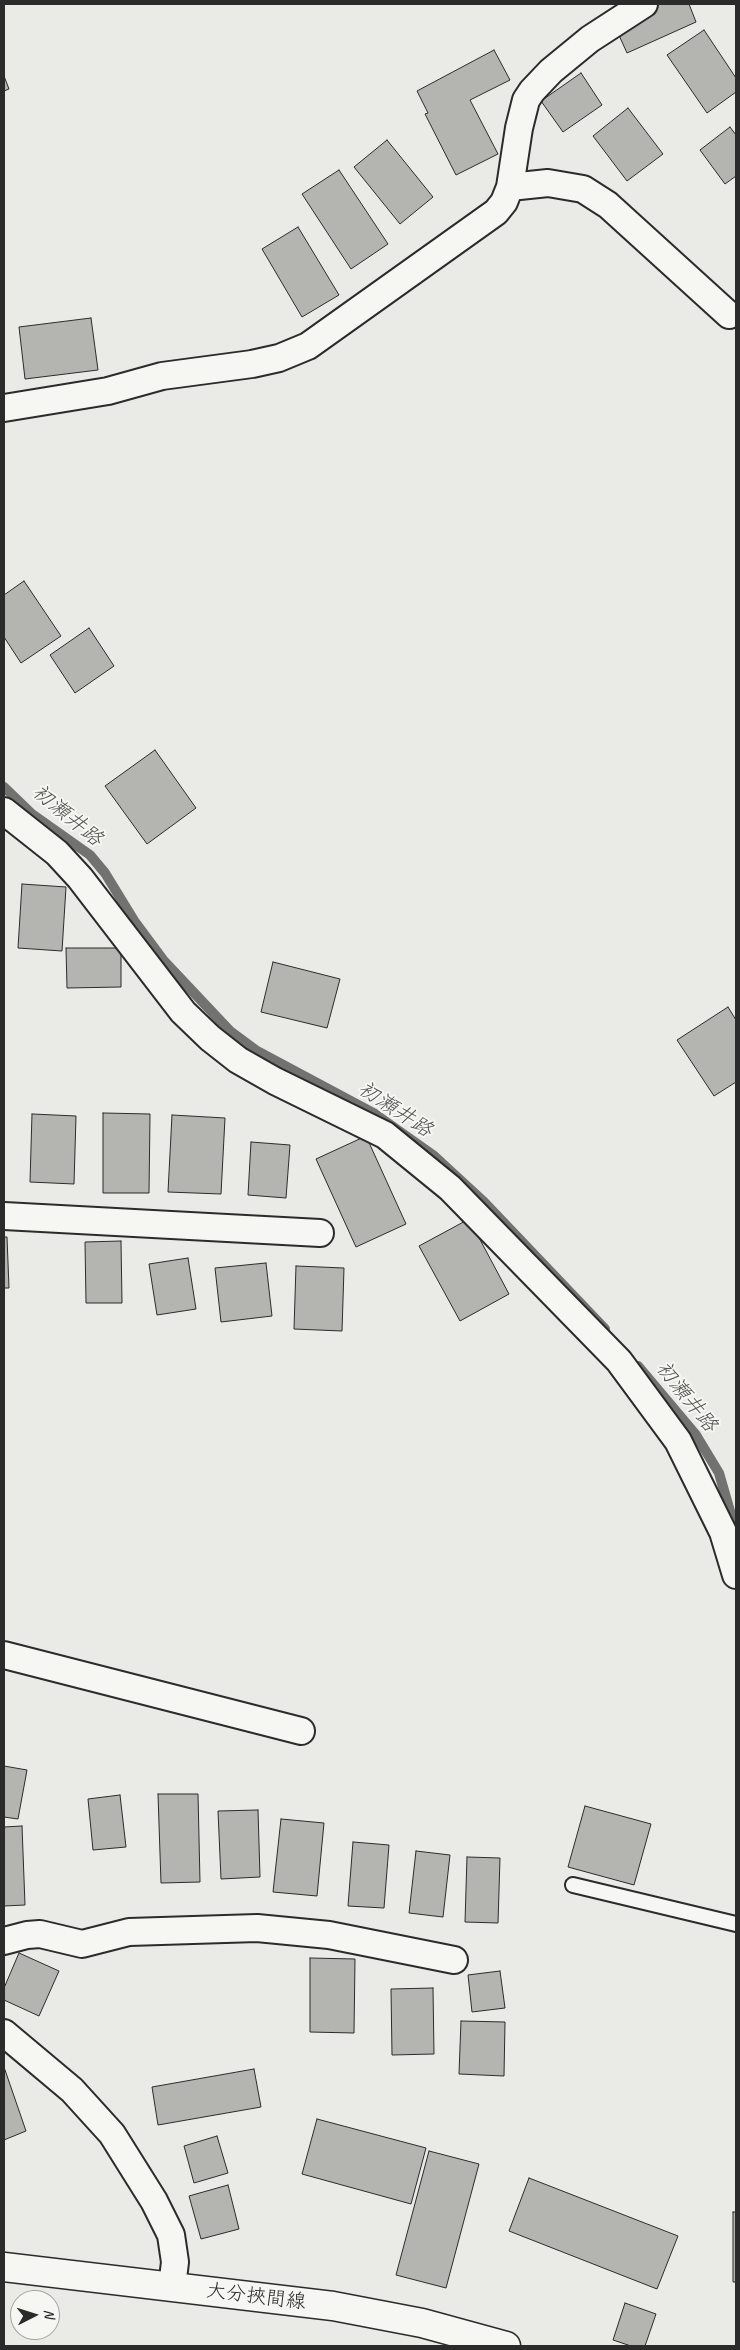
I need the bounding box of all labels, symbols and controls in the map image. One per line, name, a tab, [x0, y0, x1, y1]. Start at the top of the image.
water label: 初瀬井路	[26, 780, 108, 852]
water label: 初瀬井路	[353, 1077, 437, 1143]
water label: 初瀬井路	[650, 1356, 722, 1438]
street label: 大分挾間線	[205, 2279, 307, 2315]
north arrow	[10, 2290, 60, 2340]
text: N	[41, 2309, 58, 2319]

